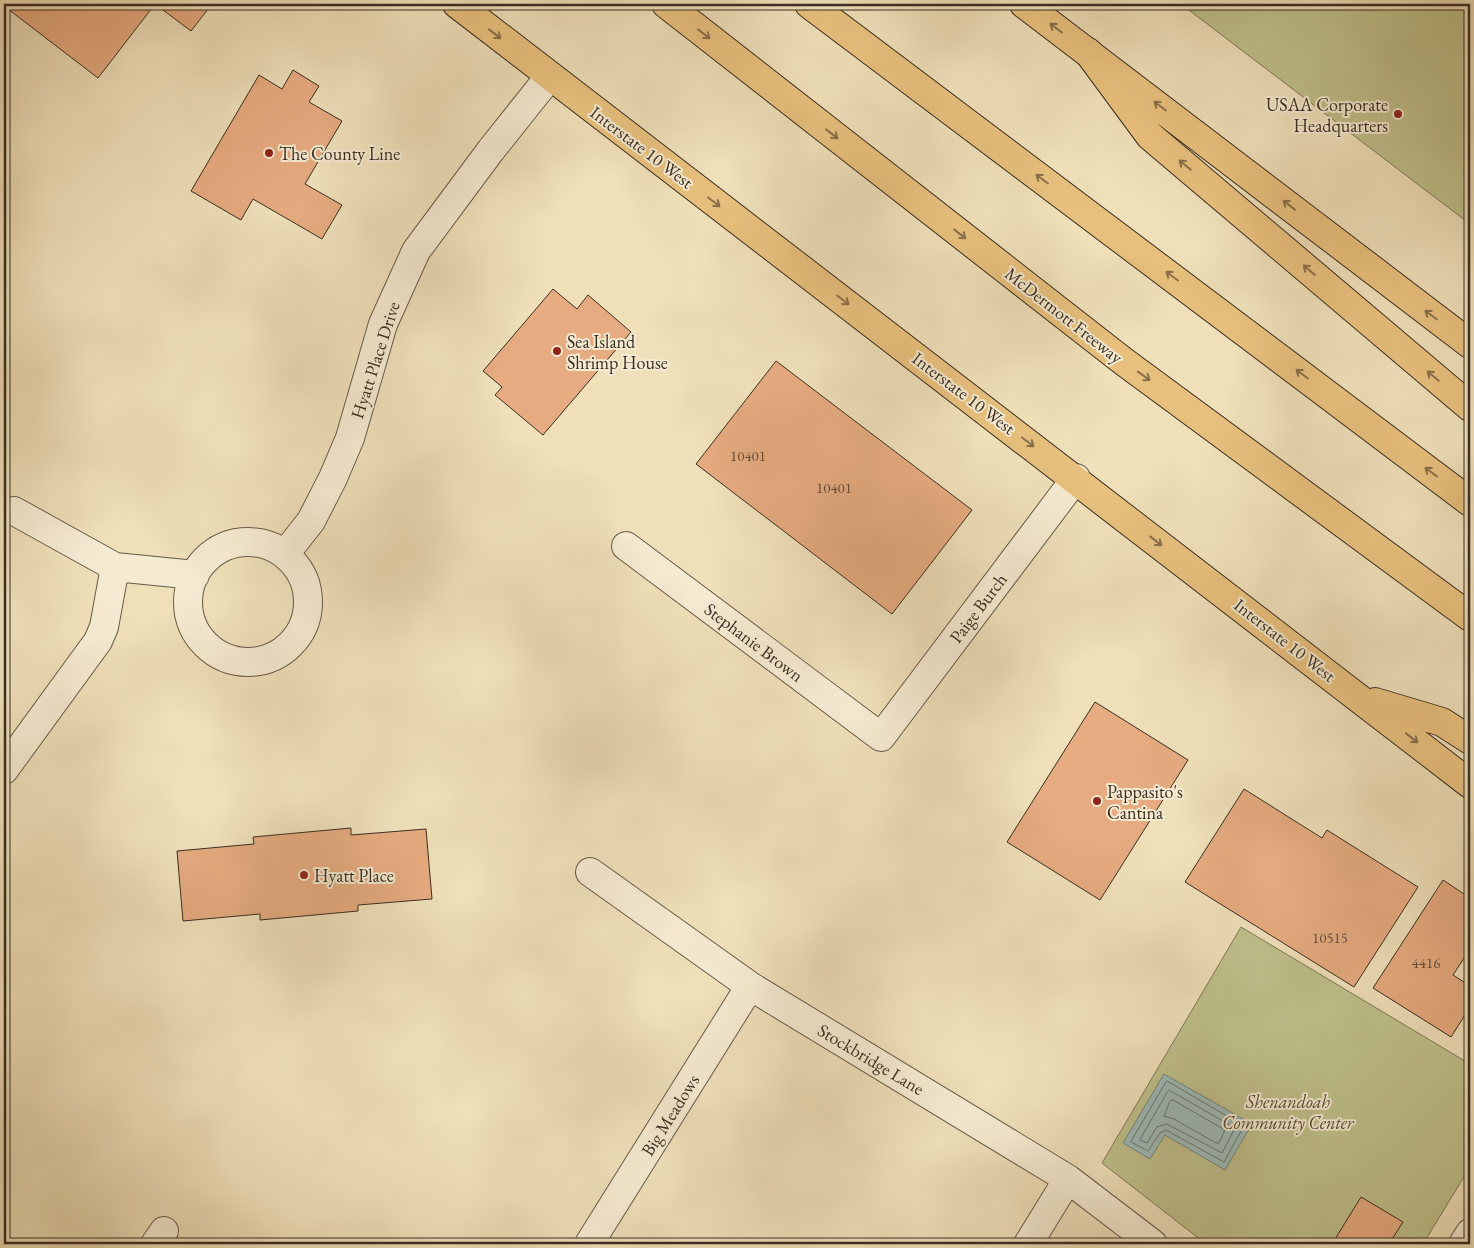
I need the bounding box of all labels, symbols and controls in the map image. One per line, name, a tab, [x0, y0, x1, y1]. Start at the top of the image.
one-way arrow	[1049, 23, 1063, 33]
one-way arrow	[488, 28, 501, 39]
one-way arrow	[697, 28, 710, 39]
place label: USAA Corporate Headquarters	[1266, 93, 1388, 137]
street label: Interstate 10 West	[586, 101, 698, 193]
one-way arrow	[1153, 101, 1167, 111]
marker: USAA Corporate Headquarters	[1392, 108, 1404, 120]
one-way arrow	[825, 128, 838, 139]
place label: The County Line	[279, 142, 400, 165]
marker: The County Line	[263, 147, 275, 159]
one-way arrow	[1179, 160, 1192, 171]
one-way arrow	[1035, 174, 1049, 184]
one-way arrow	[707, 196, 720, 207]
one-way arrow	[1282, 199, 1295, 210]
one-way arrow	[953, 228, 966, 239]
street label: McDermott Freeway	[1000, 262, 1128, 368]
one-way arrow	[1303, 265, 1316, 276]
one-way arrow	[1166, 271, 1179, 282]
one-way arrow	[836, 295, 849, 306]
street label: Hyatt Place Drive	[345, 299, 405, 421]
one-way arrow	[1425, 309, 1438, 320]
place label: Sea Island Shrimp House	[567, 330, 668, 374]
marker: Sea Island Shrimp House	[551, 345, 563, 357]
street label: Interstate 10 West	[908, 347, 1020, 439]
one-way arrow	[1296, 369, 1309, 380]
one-way arrow	[1426, 370, 1439, 381]
one-way arrow	[1137, 371, 1151, 381]
one-way arrow	[1021, 436, 1034, 447]
house number: 10401	[730, 446, 766, 465]
one-way arrow	[1425, 467, 1438, 478]
house number: 10401	[816, 478, 852, 497]
one-way arrow	[1149, 536, 1163, 546]
street label: Paige Burch	[944, 568, 1012, 648]
street label: Interstate 10 West	[1229, 593, 1341, 687]
street label: Stephanie Brown	[700, 597, 808, 687]
one-way arrow	[1405, 733, 1418, 744]
place label: Pappasito's Cantina	[1107, 780, 1183, 824]
marker: Pappasito's Cantina	[1091, 795, 1103, 807]
place label: Hyatt Place	[314, 864, 394, 887]
marker: Hyatt Place	[298, 869, 310, 881]
house number: 10515	[1312, 928, 1348, 947]
house number: 4416	[1412, 953, 1440, 972]
street label: Stockbridge Lane	[814, 1018, 928, 1100]
street label: Big Meadows	[636, 1070, 704, 1160]
park label: Shenandoah Community Center	[1222, 1090, 1355, 1135]

